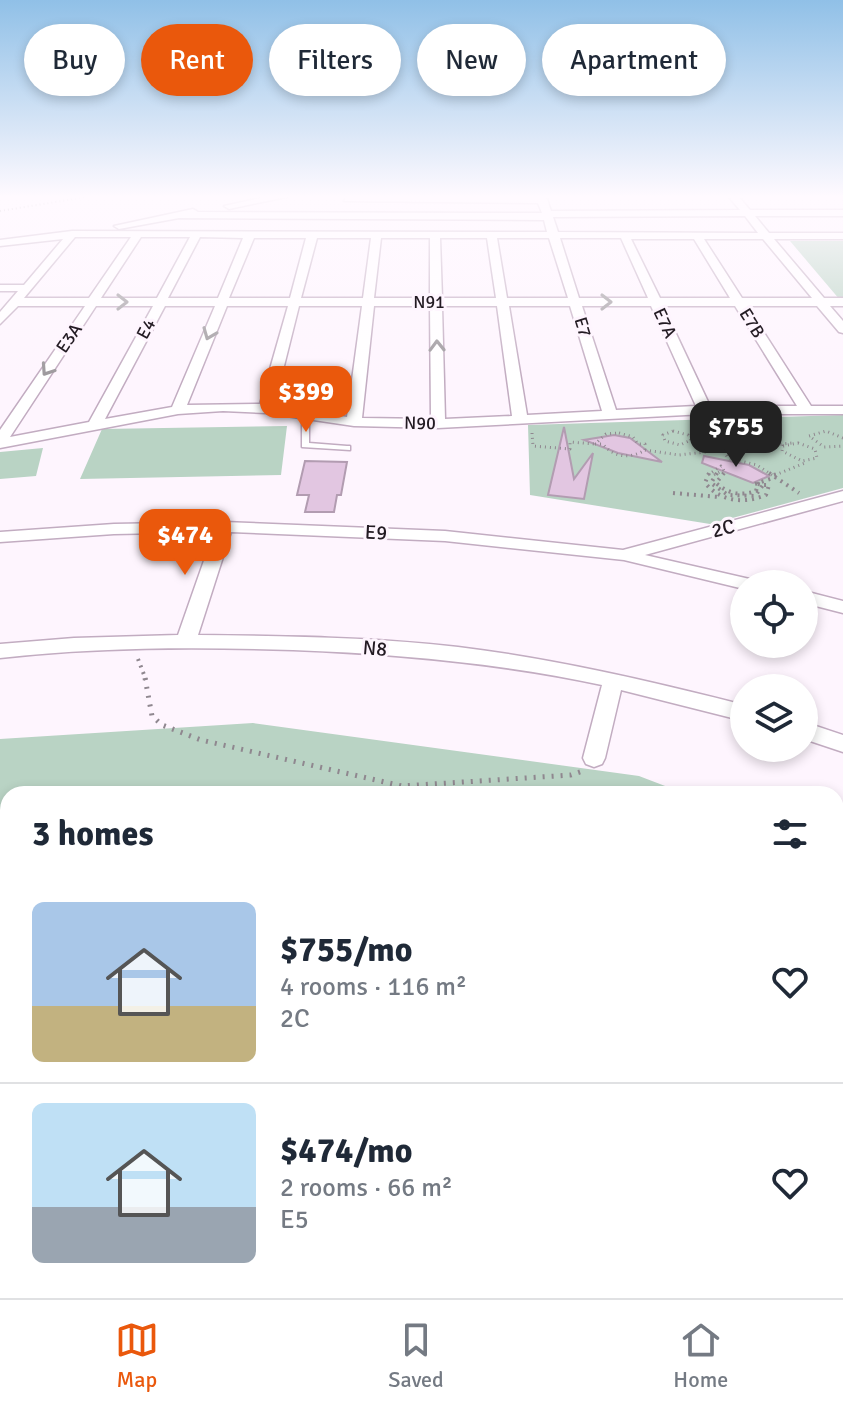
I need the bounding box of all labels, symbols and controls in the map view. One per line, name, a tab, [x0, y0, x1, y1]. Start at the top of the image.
chip: Buy	[24, 24, 125, 96]
chip: Rent	[141, 24, 253, 96]
chip: Filters	[269, 24, 401, 96]
chip: New	[417, 24, 526, 96]
chip: Apartment	[542, 24, 726, 96]
street label: N91	[413, 291, 445, 313]
one-way arrow	[116, 293, 129, 311]
one-way arrow	[600, 293, 613, 311]
street label: E7A	[648, 304, 682, 342]
street label: E7B	[735, 304, 770, 342]
street label: E7	[570, 314, 596, 340]
street label: E4	[132, 315, 161, 343]
street label: E3A	[51, 319, 87, 357]
one-way arrow	[202, 326, 219, 340]
one-way arrow	[428, 339, 445, 352]
one-way arrow	[42, 362, 57, 376]
pin: $399	[259, 366, 353, 434]
text: $399	[278, 376, 334, 408]
pin: $755	[689, 401, 783, 469]
text: $755	[708, 411, 764, 443]
street label: N90	[404, 412, 436, 434]
pin: $474	[138, 509, 232, 577]
street label: 2C	[709, 513, 737, 544]
text: $474	[157, 519, 213, 551]
street label: E9	[364, 519, 388, 546]
map controls	[730, 570, 818, 762]
button: locate	[730, 570, 818, 658]
street label: N8	[362, 635, 388, 662]
button: layers	[730, 674, 818, 762]
icon: filters	[768, 812, 812, 856]
text: 3 homes	[32, 813, 153, 855]
text: $755/mo	[280, 929, 413, 971]
icon: home	[96, 934, 192, 1030]
icon: heart	[768, 960, 812, 1004]
text: 4 rooms · 116 m²	[280, 971, 467, 1003]
text: 2C	[280, 1003, 310, 1035]
text: $474/mo	[280, 1130, 413, 1172]
icon: home	[96, 1135, 192, 1231]
icon: heart	[768, 1161, 812, 1205]
text: 2 rooms · 66 m²	[280, 1172, 453, 1204]
text: E5	[280, 1204, 309, 1236]
tab: Map	[115, 1318, 159, 1393]
tab: Saved	[388, 1318, 444, 1393]
tab: Home	[673, 1318, 728, 1393]

